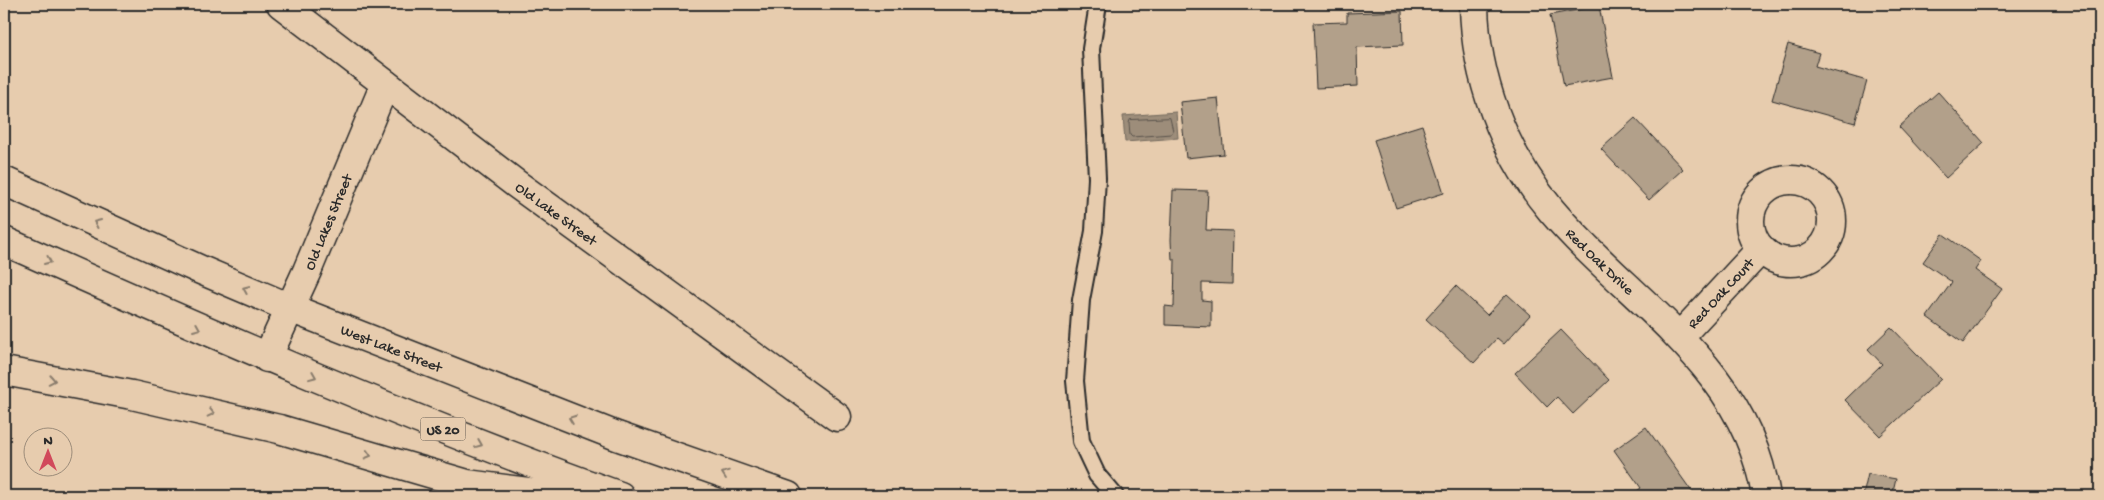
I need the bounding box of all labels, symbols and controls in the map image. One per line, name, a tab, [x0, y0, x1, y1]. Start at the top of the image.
street label: Old Lakes Street	[301, 170, 358, 273]
street label: Old Lake Street	[511, 179, 601, 252]
one-way arrow	[93, 219, 102, 229]
street label: Red Oak Drive	[1561, 225, 1637, 300]
street label: Red Oak Court	[1684, 254, 1760, 333]
one-way arrow	[43, 255, 52, 266]
one-way arrow	[242, 285, 250, 295]
one-way arrow	[192, 321, 201, 332]
street label: West Lake Street	[337, 322, 446, 378]
one-way arrow	[308, 371, 316, 381]
one-way arrow	[47, 374, 56, 385]
one-way arrow	[206, 407, 215, 418]
one-way arrow	[568, 414, 577, 425]
road number: US 20	[420, 418, 466, 440]
north arrow	[22, 428, 72, 478]
text: N	[43, 433, 53, 450]
one-way arrow	[474, 438, 483, 448]
one-way arrow	[363, 449, 371, 459]
one-way arrow	[722, 470, 730, 480]

